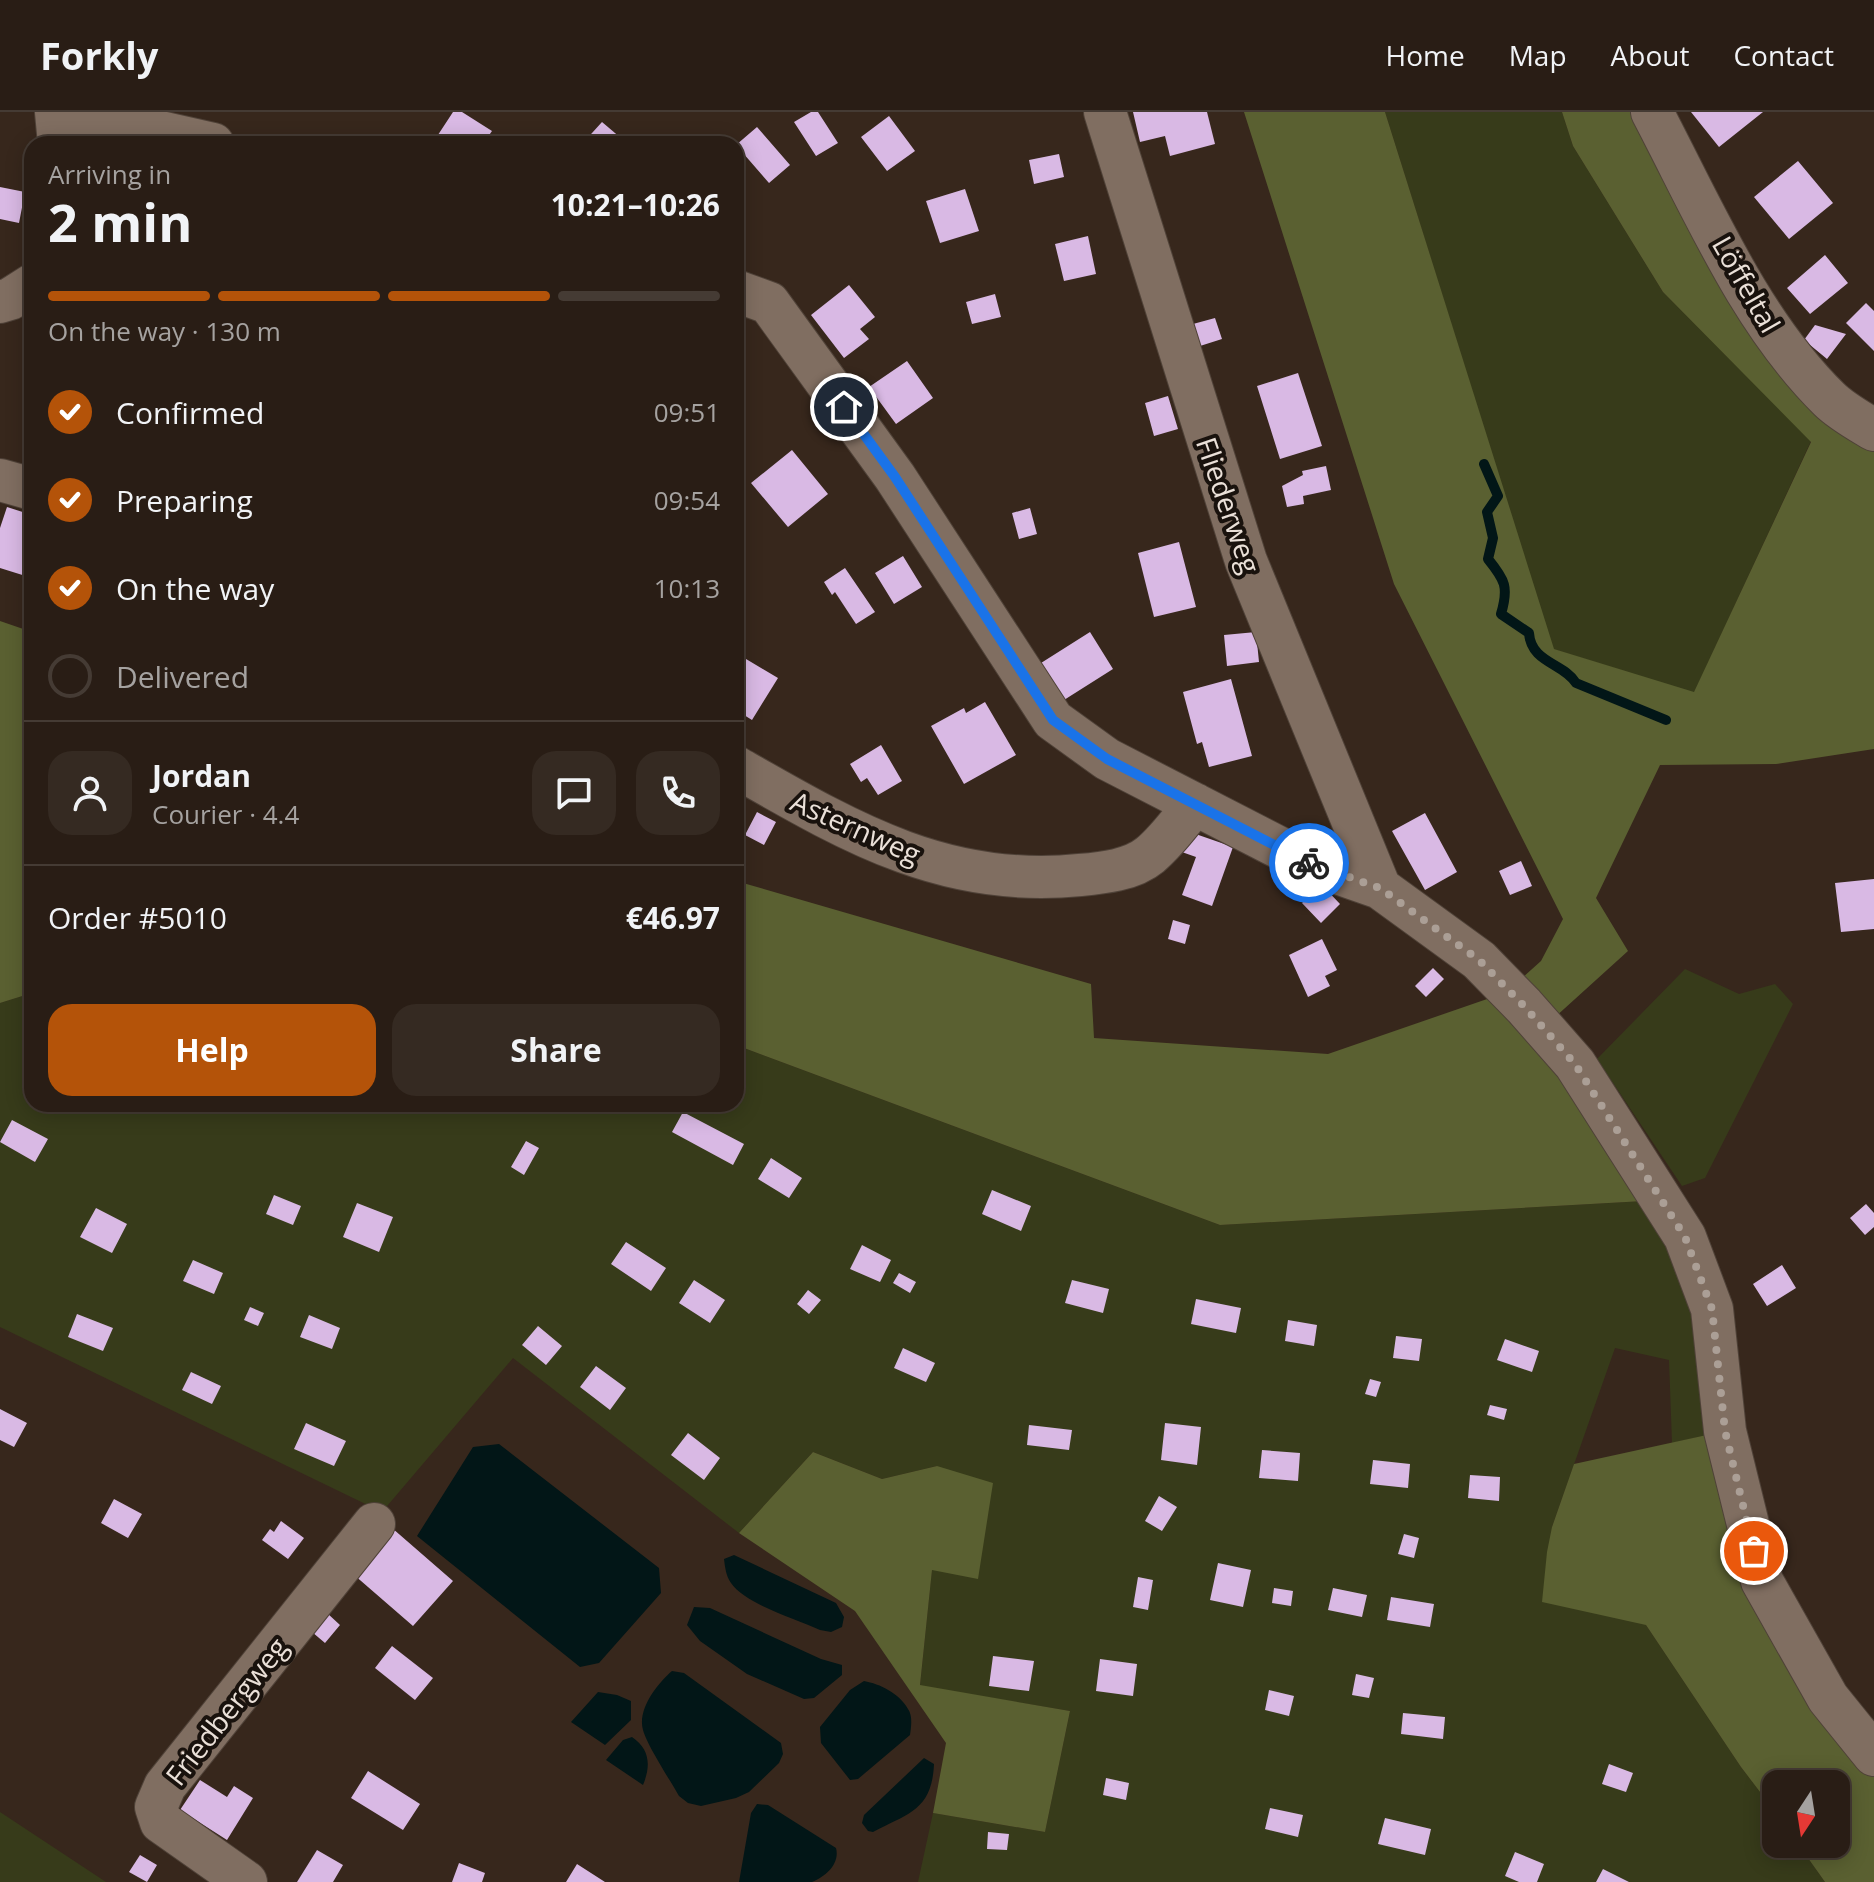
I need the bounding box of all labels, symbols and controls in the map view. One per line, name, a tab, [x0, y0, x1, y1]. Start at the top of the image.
text: Forkly	[40, 29, 158, 81]
text: Home	[1386, 36, 1465, 74]
text: Map	[1509, 36, 1567, 74]
text: About	[1611, 36, 1689, 74]
text: Contact	[1733, 36, 1834, 74]
text: Arriving in	[48, 156, 171, 192]
text: 10:21–10:26	[551, 184, 720, 225]
text: 2 min	[48, 186, 192, 257]
street label: Löffeltal	[1704, 229, 1790, 339]
text: On the way · 130 m	[48, 313, 281, 349]
pin	[810, 373, 878, 441]
icon: home	[822, 385, 866, 429]
icon: check	[48, 390, 92, 434]
text: Confirmed	[116, 392, 264, 433]
text: 09:51	[654, 394, 720, 430]
street label: Fliederweg	[1188, 432, 1270, 578]
icon: check	[48, 478, 92, 522]
text: Preparing	[116, 480, 253, 521]
text: 09:54	[654, 482, 720, 518]
icon: check	[48, 566, 92, 610]
text: On the way	[116, 568, 274, 609]
text: 10:13	[654, 570, 720, 606]
text: Delivered	[116, 656, 249, 697]
button: person	[48, 751, 132, 835]
button: chat	[532, 751, 616, 835]
button: phone	[636, 751, 720, 835]
text: Jordan	[152, 755, 251, 796]
street label: Asternweg	[785, 782, 927, 872]
text: Courier · 4.4	[152, 796, 299, 832]
courier	[1269, 823, 1349, 903]
icon: bike	[1287, 841, 1331, 885]
text: Order #5010	[48, 897, 227, 938]
text: €46.97	[626, 897, 720, 938]
button: Help	[48, 1004, 376, 1096]
button: Share	[392, 1004, 720, 1096]
pin	[1720, 1517, 1788, 1585]
icon: bag	[1732, 1529, 1776, 1573]
street label: Friedbergweg	[156, 1629, 296, 1793]
north arrow	[1762, 1770, 1850, 1858]
map controls	[1762, 1770, 1850, 1858]

